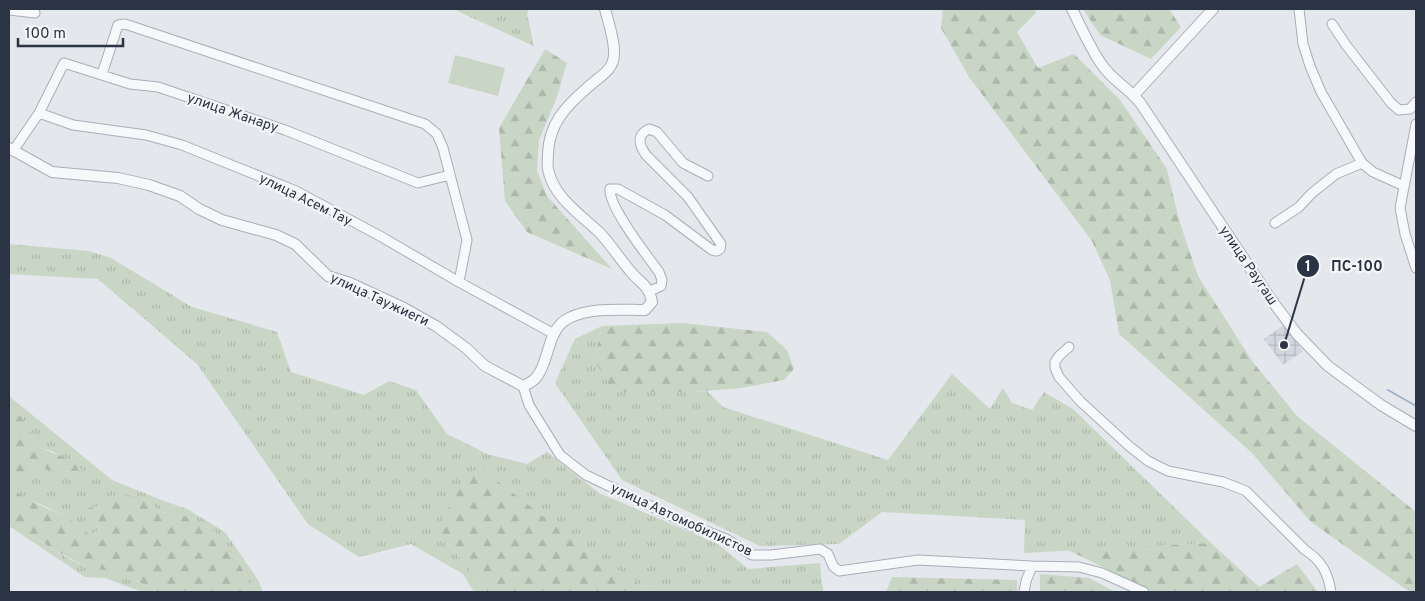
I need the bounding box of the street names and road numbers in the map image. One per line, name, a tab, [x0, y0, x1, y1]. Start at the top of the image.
street label: улица Жанару	[185, 90, 280, 137]
street label: улица Асем Тау	[256, 171, 355, 230]
street label: улица Раугаш	[1215, 223, 1280, 309]
street label: улица Таужиеги	[327, 270, 432, 331]
street label: улица Автомобилистов	[608, 480, 755, 561]

